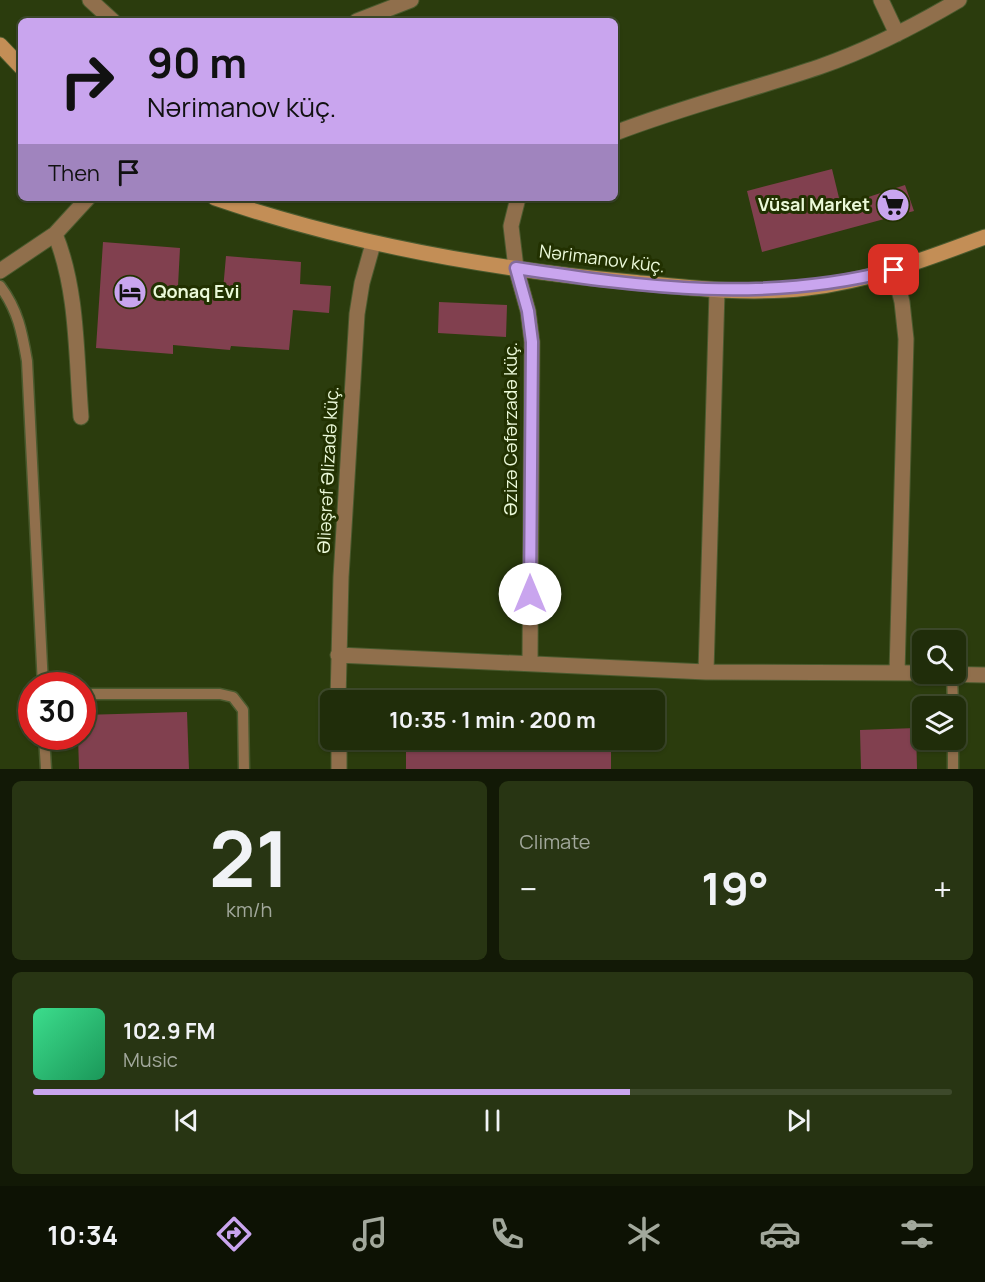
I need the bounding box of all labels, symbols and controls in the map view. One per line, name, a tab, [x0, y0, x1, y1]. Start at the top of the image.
text: 90 m	[147, 33, 247, 91]
icon: right	[48, 42, 126, 120]
text: Nərimanov küç.	[147, 88, 336, 125]
icon: arrive	[112, 156, 145, 189]
text: Then	[48, 158, 100, 188]
supermarket icon: Vüsal Market	[875, 187, 911, 223]
place label: Vüsal Market	[758, 192, 870, 216]
street label: Nərimanov küç.	[538, 238, 666, 278]
pin	[868, 244, 919, 295]
icon: arrive	[877, 253, 910, 286]
hotel icon: Qonaq Evi	[112, 274, 148, 310]
place label: Qonaq Evi	[153, 279, 239, 303]
street label: Əzizə Cəfərzadə küç.	[498, 342, 522, 516]
street label: Əliəşrəf Əlizadə küç.	[311, 385, 343, 555]
position arrow	[498, 562, 562, 626]
map controls	[912, 630, 966, 750]
button: search	[912, 630, 966, 684]
speed limit sign: 30	[18, 672, 96, 750]
button: layers	[912, 696, 966, 750]
text: 10:35 · 1 min · 200 m	[389, 705, 596, 735]
text: 21	[209, 804, 290, 910]
text: Climate	[520, 828, 591, 855]
text: 19°	[701, 857, 769, 919]
text: −	[520, 866, 537, 911]
text: +	[933, 866, 952, 911]
text: km/h	[226, 896, 273, 923]
text: 102.9 FM	[123, 1016, 215, 1046]
text: Music	[123, 1046, 178, 1073]
icon: previous	[170, 1104, 203, 1137]
icon: pause	[476, 1104, 509, 1137]
icon: next	[782, 1104, 815, 1137]
icon: directions	[213, 1213, 255, 1255]
icon: music	[349, 1213, 391, 1255]
icon: phone	[486, 1213, 528, 1255]
icon: climate	[623, 1213, 665, 1255]
icon: car	[759, 1213, 801, 1255]
icon: filters	[896, 1213, 938, 1255]
text: 10:34	[47, 1216, 118, 1253]

